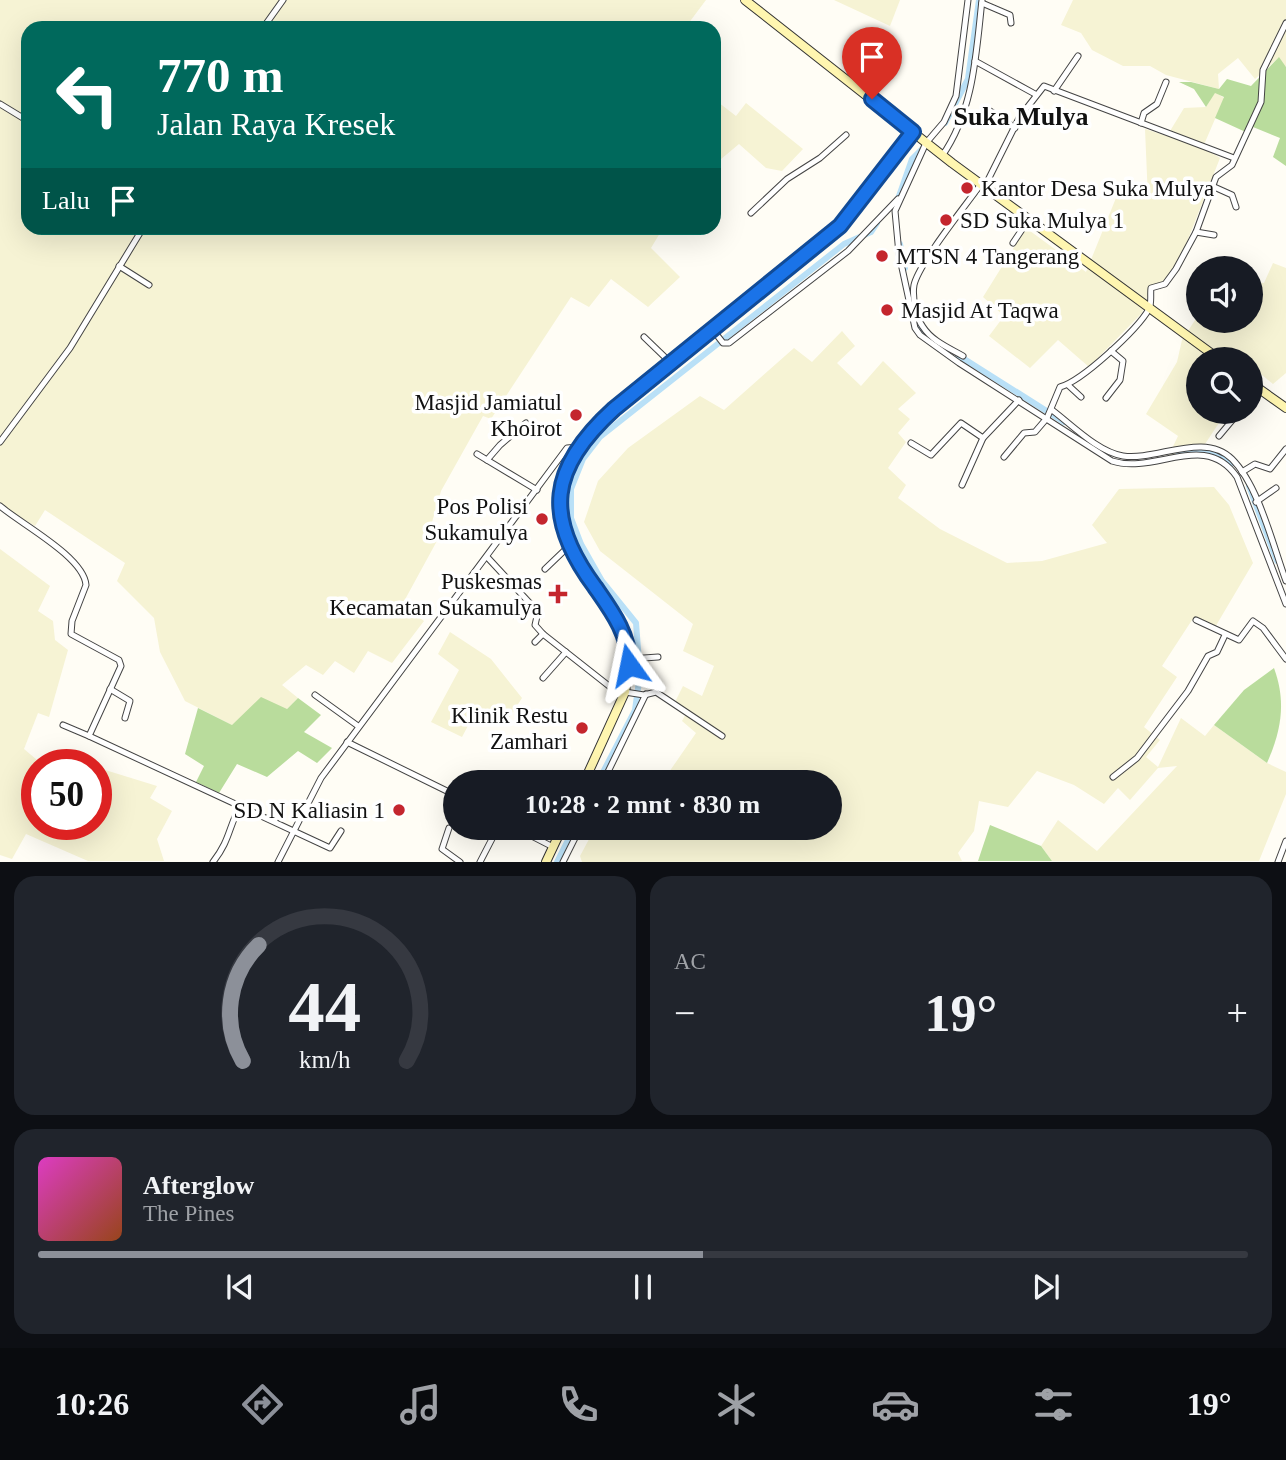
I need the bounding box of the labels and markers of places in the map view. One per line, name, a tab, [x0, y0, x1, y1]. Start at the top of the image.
pin	[842, 27, 902, 99]
place label: Kantor Desa Suka Mulya	[981, 176, 1214, 201]
marker: Kantor Desa Suka Mulya	[959, 180, 975, 196]
place label: SD Suka Mulya 1	[960, 208, 1124, 233]
marker: SD Suka Mulya 1	[938, 212, 954, 228]
place label: MTSN 4 Tangerang	[896, 244, 1080, 269]
marker: MTSN 4 Tangerang	[874, 248, 890, 264]
place label: Masjid At Taqwa	[901, 298, 1059, 323]
marker: Masjid At Taqwa	[879, 302, 895, 318]
place label: Masjid Jamiatul Khoirot	[414, 390, 563, 441]
marker: Masjid Jamiatul Khoirot	[568, 407, 584, 423]
place label: Pos Polisi Sukamulya	[425, 494, 528, 545]
marker: Pos Polisi Sukamulya	[534, 511, 550, 527]
place label: Puskesmas Kecamatan Sukamulya	[329, 569, 542, 620]
marker: Puskesmas Kecamatan Sukamulya	[548, 584, 568, 604]
place label: Klinik Restu Zamhari	[451, 703, 568, 754]
marker: Klinik Restu Zamhari	[574, 720, 590, 736]
place label: SD N Kaliasin 1	[234, 798, 385, 823]
marker: SD N Kaliasin 1	[391, 802, 407, 818]

